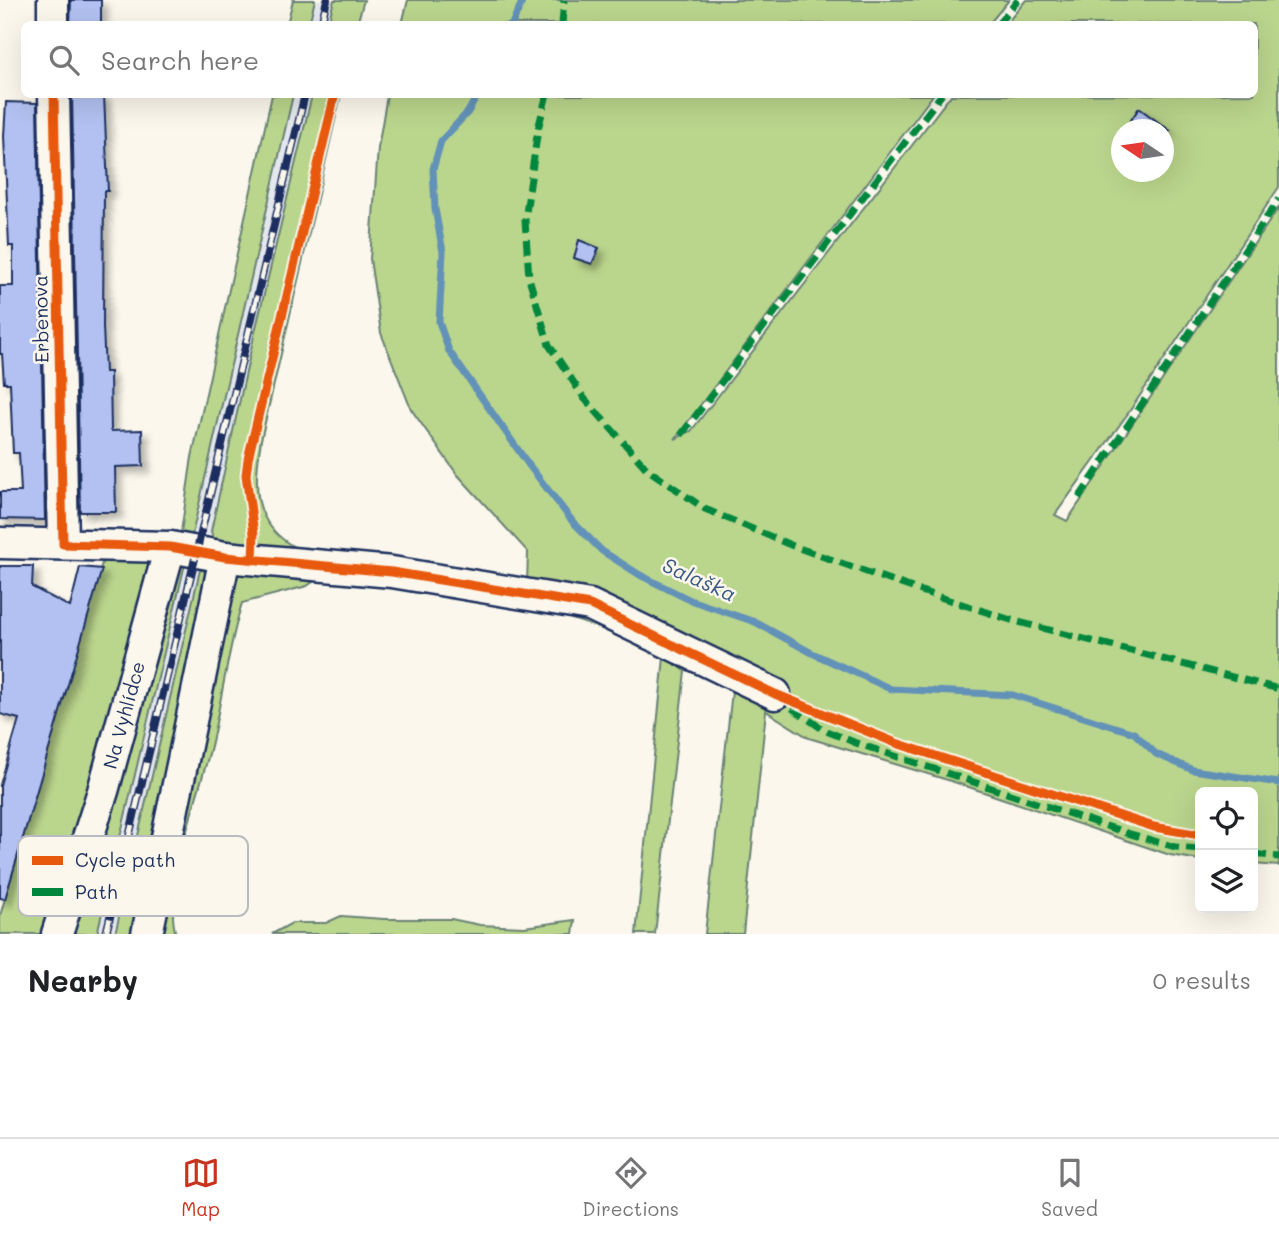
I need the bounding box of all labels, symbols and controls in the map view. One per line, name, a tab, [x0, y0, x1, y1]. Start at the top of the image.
search box	[21, 21, 1258, 98]
icon: search	[45, 41, 83, 79]
text: Search here	[101, 43, 259, 77]
north arrow	[1111, 119, 1174, 182]
street label: Erbenova	[27, 275, 54, 363]
water label: Salaška	[659, 550, 741, 607]
street label: Na Vyhlídce	[97, 658, 150, 772]
map controls	[1195, 787, 1258, 913]
button: locate	[1195, 787, 1258, 850]
legend	[18, 836, 248, 916]
text: Cycle path	[75, 847, 175, 872]
button: layers	[1195, 850, 1258, 913]
text: Path	[75, 879, 118, 904]
text: Nearby	[28, 960, 138, 1000]
text: 0 results	[1153, 965, 1251, 995]
tab: Map	[181, 1154, 220, 1221]
tab: Directions	[582, 1154, 679, 1221]
tab: Saved	[1041, 1154, 1098, 1221]

